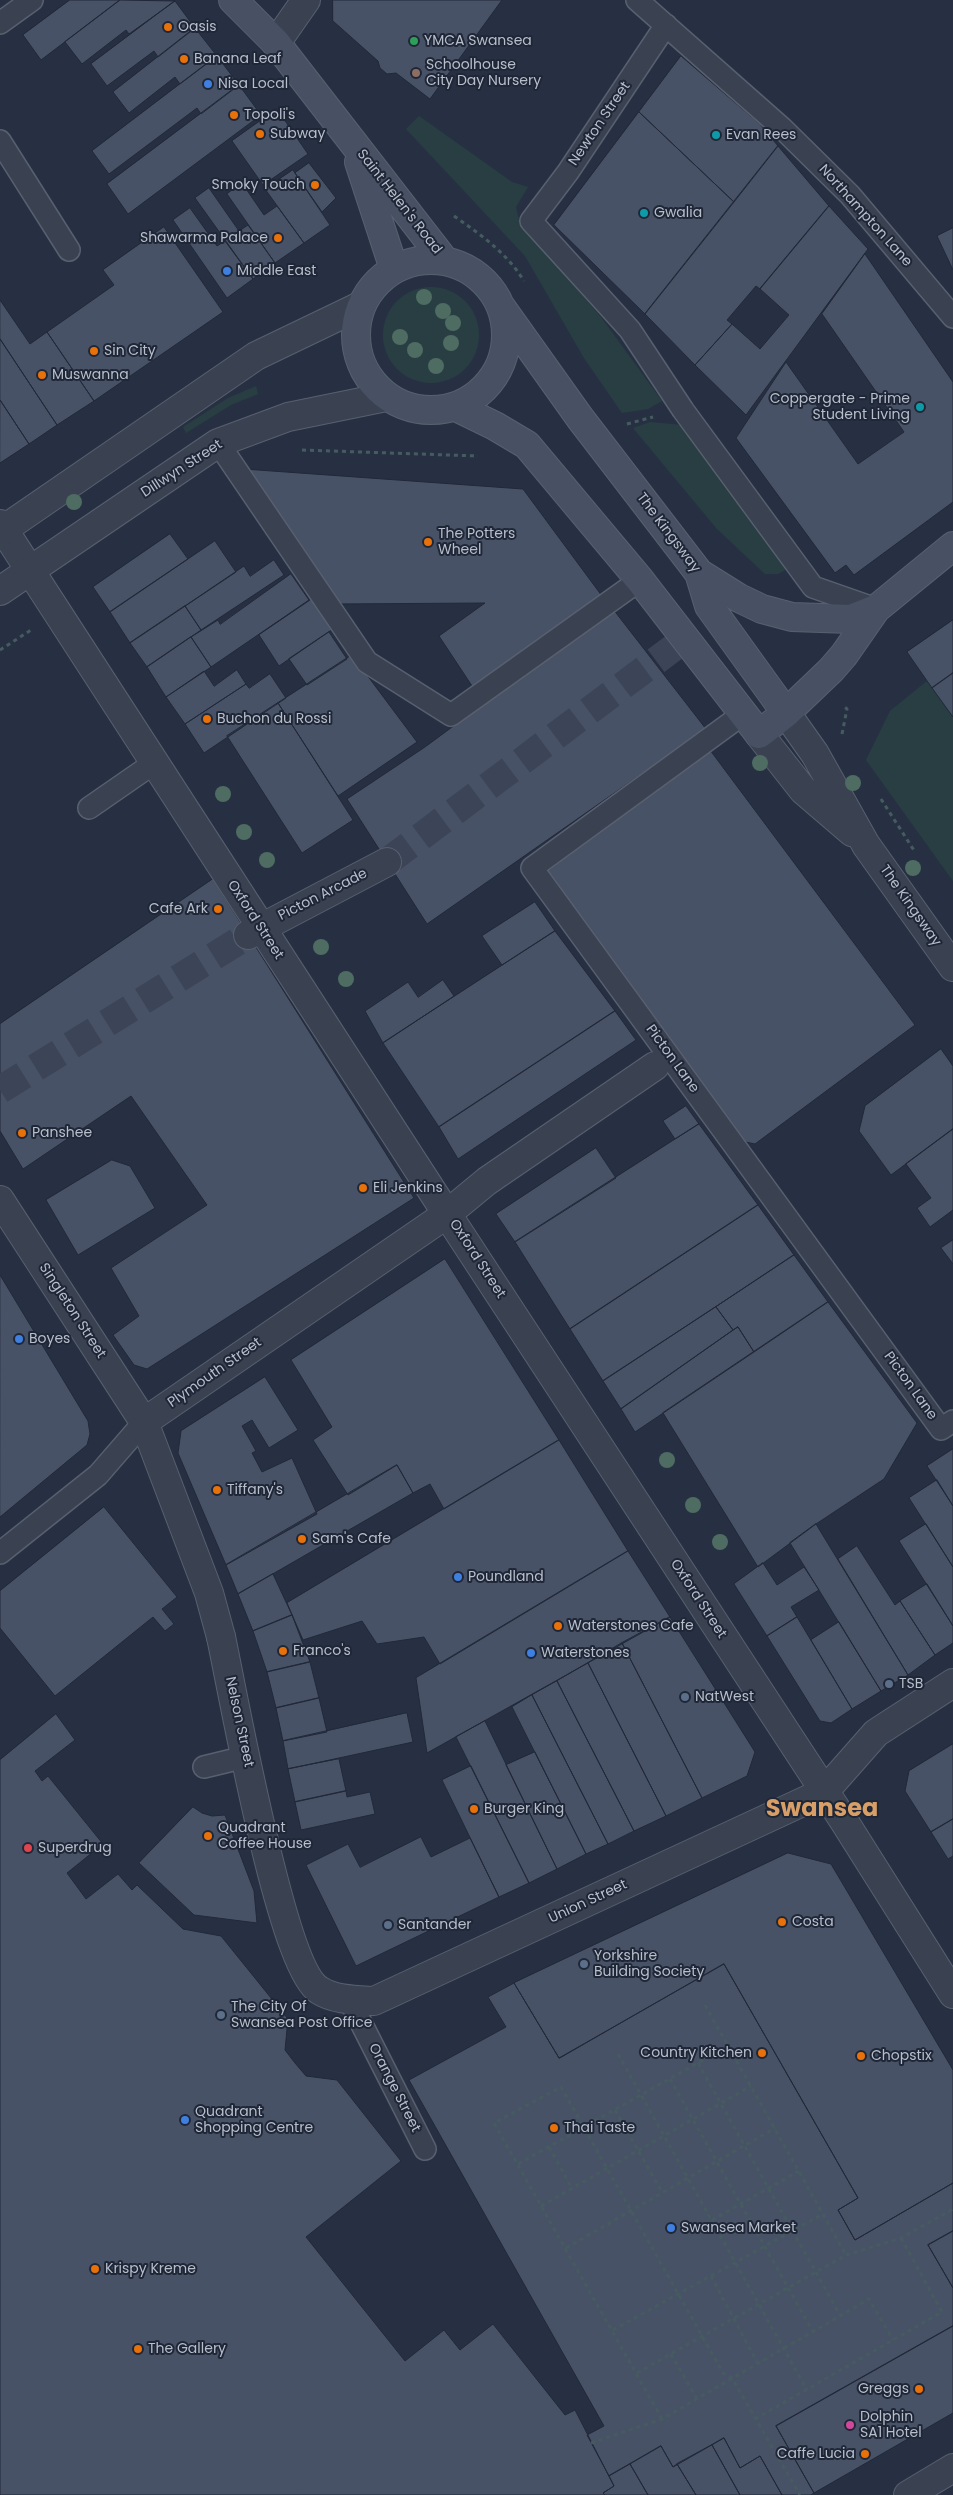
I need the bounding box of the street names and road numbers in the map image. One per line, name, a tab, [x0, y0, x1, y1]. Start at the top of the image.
street label: Newton Street	[566, 79, 634, 169]
street label: Saint Helen's Road	[353, 146, 445, 258]
street label: Northampton Lane	[815, 162, 915, 270]
street label: Dillwyn Street	[138, 437, 226, 501]
street label: The Kingsway	[633, 490, 703, 576]
street label: The Kingsway	[876, 862, 944, 950]
street label: Picton Arcade	[276, 865, 370, 925]
street label: Oxford Street	[223, 877, 287, 963]
street label: Picton Lane	[642, 1022, 702, 1096]
street label: Oxford Street	[445, 1216, 509, 1302]
street label: Singleton Street	[35, 1260, 109, 1362]
street label: Plymouth Street	[165, 1334, 265, 1412]
street label: Picton Lane	[880, 1349, 940, 1423]
street label: Oxford Street	[666, 1556, 730, 1642]
street label: Nelson Street	[221, 1675, 257, 1769]
street label: Union Street	[546, 1877, 630, 1927]
street label: Orange Street	[364, 2041, 424, 2135]

